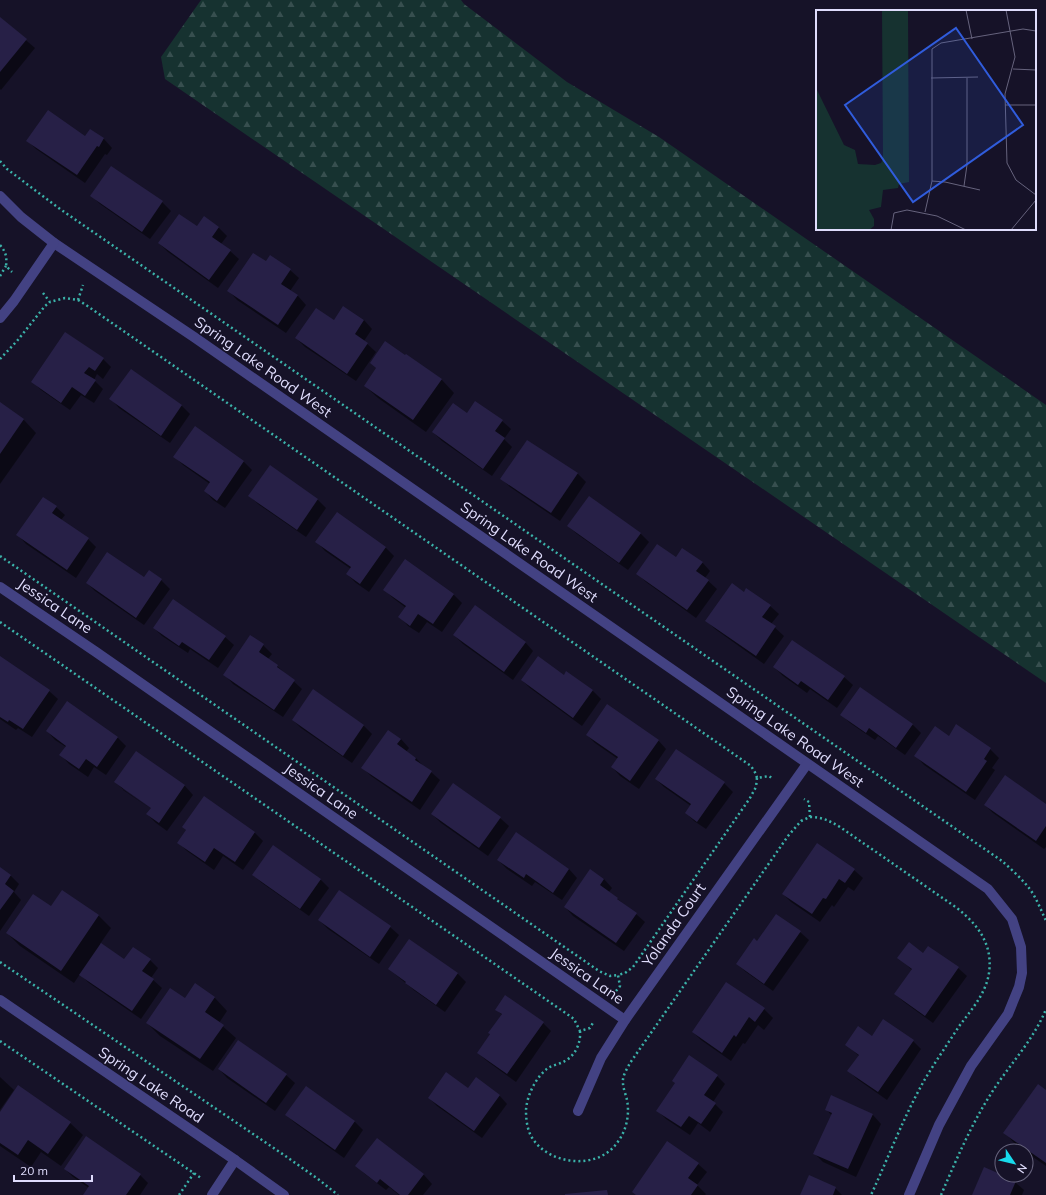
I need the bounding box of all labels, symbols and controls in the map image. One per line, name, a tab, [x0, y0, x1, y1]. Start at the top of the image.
inset map	[816, 10, 1036, 230]
street label: Spring Lake Road West	[191, 312, 336, 421]
street label: Spring Lake Road West	[457, 497, 602, 606]
street label: Jessica Lane	[14, 574, 96, 637]
street label: Spring Lake Road West	[723, 682, 868, 791]
street label: Jessica Lane	[281, 758, 362, 823]
street label: Yolanda Court	[637, 879, 709, 971]
street label: Jessica Lane	[547, 943, 628, 1008]
street label: Spring Lake Road	[95, 1042, 207, 1127]
north arrow	[994, 1143, 1034, 1183]
scale bar	[14, 1157, 92, 1183]
text: N	[1014, 1161, 1030, 1176]
text: 20 m	[20, 1163, 48, 1178]

